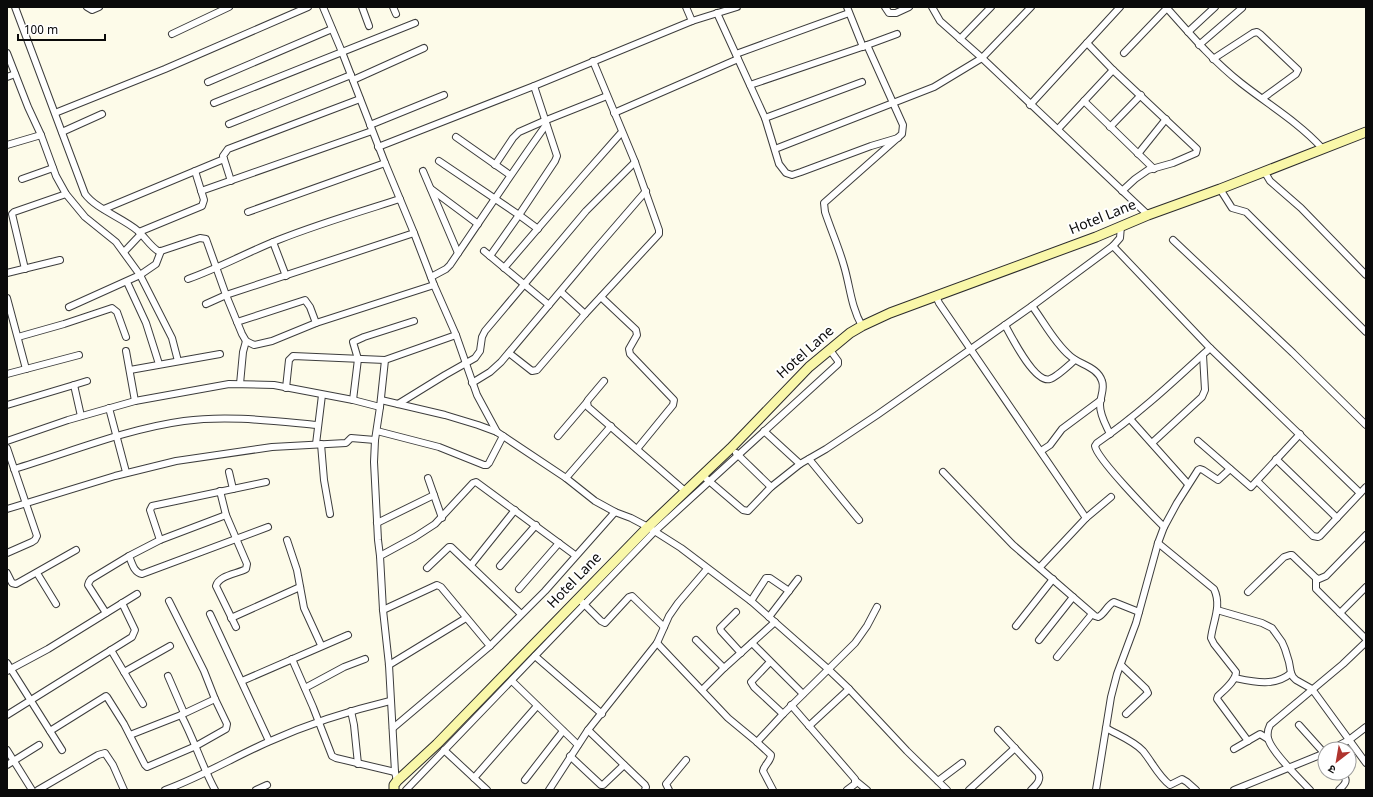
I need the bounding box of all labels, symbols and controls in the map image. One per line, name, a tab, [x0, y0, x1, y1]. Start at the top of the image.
scale bar	[18, 16, 105, 42]
text: 100 m	[24, 23, 58, 39]
street label: Hotel Lane	[1067, 196, 1139, 240]
street label: Hotel Lane	[773, 322, 839, 384]
street label: Hotel Lane	[544, 549, 606, 613]
north arrow	[1317, 741, 1357, 781]
text: उ	[1326, 761, 1339, 776]

